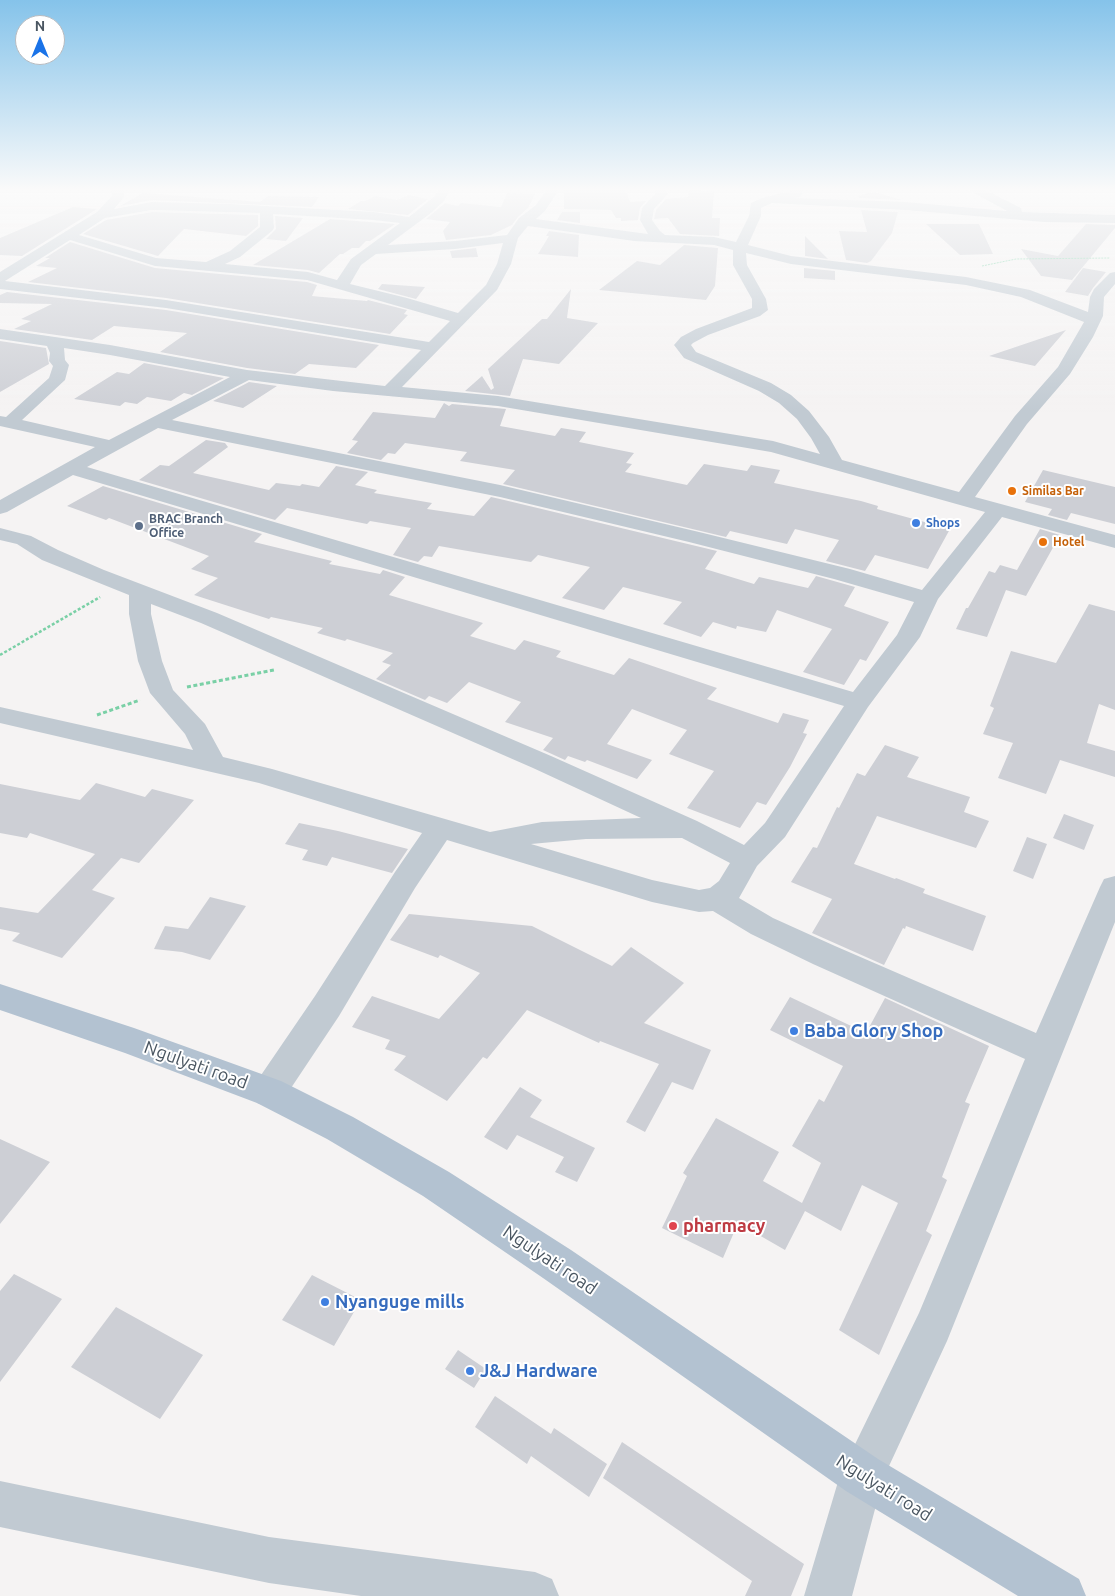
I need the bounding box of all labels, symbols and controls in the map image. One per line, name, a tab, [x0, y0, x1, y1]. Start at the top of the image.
north arrow	[15, 15, 65, 65]
text: N	[35, 18, 45, 34]
place label: Similas Bar	[1022, 484, 1084, 498]
marker: Similas Bar	[1006, 485, 1018, 497]
place label: BRAC Branch Office	[149, 512, 223, 540]
place label: Shops	[926, 516, 960, 530]
marker: Shops	[910, 517, 922, 529]
marker: BRAC Branch Office	[133, 520, 145, 532]
place label: Hotel	[1053, 535, 1084, 549]
marker: Hotel	[1037, 536, 1049, 548]
place label: Baba Glory Shop	[804, 1020, 943, 1042]
marker: Baba Glory Shop	[788, 1025, 800, 1037]
street label: Ngulyati road	[141, 1036, 251, 1094]
place label: pharmacy	[683, 1215, 765, 1237]
marker: pharmacy	[667, 1220, 679, 1232]
street label: Ngulyati road	[499, 1221, 601, 1299]
place label: Nyanguge mills	[335, 1291, 464, 1313]
marker: Nyanguge mills	[319, 1296, 331, 1308]
place label: J&J Hardware	[480, 1360, 598, 1382]
marker: J&J Hardware	[464, 1365, 476, 1377]
street label: Ngulyati road	[832, 1450, 936, 1526]

